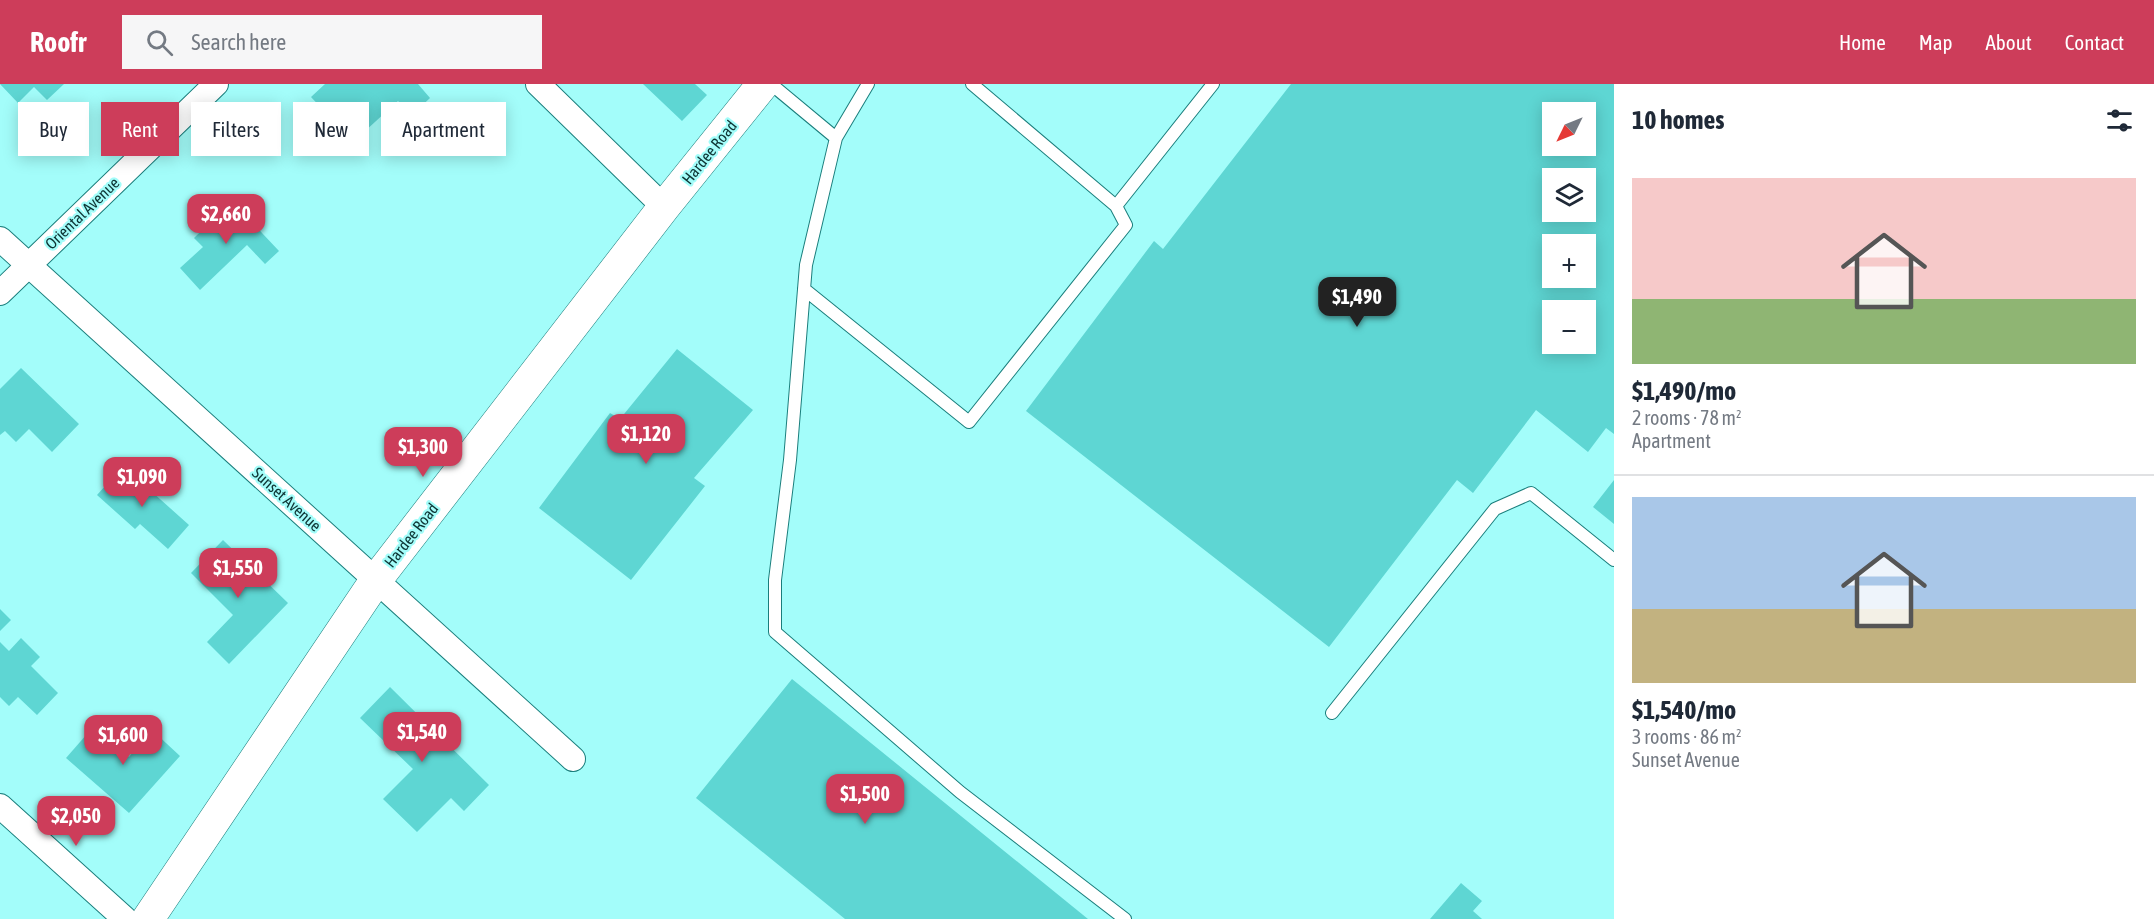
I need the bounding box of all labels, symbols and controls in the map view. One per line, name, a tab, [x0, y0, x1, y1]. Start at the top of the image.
search box	[122, 15, 542, 69]
text: Roofr	[30, 26, 86, 58]
icon: search	[143, 26, 176, 59]
text: Search here	[191, 29, 286, 55]
text: Home	[1839, 30, 1886, 54]
text: Map	[1919, 30, 1953, 54]
text: About	[1986, 30, 2032, 54]
text: Contact	[2065, 30, 2124, 54]
chip: Buy	[18, 102, 89, 156]
chip: Rent	[101, 102, 179, 156]
chip: Filters	[191, 102, 281, 156]
chip: New	[293, 102, 369, 156]
chip: Apartment	[381, 102, 506, 156]
north arrow	[1542, 102, 1596, 156]
map controls	[1542, 102, 1596, 354]
icon: filters	[2103, 104, 2136, 137]
text: 10 homes	[1632, 105, 1725, 135]
street label: Hardee Road	[678, 117, 740, 187]
button: layers	[1542, 168, 1596, 222]
street label: Oriental Avenue	[41, 173, 123, 253]
pin: $2,660	[177, 194, 275, 245]
text: $2,660	[201, 202, 251, 225]
icon: home	[1830, 217, 1938, 325]
button: +	[1542, 234, 1596, 288]
pin: $1,490	[1308, 277, 1406, 328]
text: $1,490	[1332, 285, 1382, 308]
button: −	[1542, 300, 1596, 354]
text: $1,490/mo	[1632, 376, 1736, 406]
text: 2 rooms · 78 m²	[1632, 406, 1742, 429]
pin: $1,120	[597, 414, 695, 465]
text: $1,120	[621, 422, 671, 445]
pin: $1,300	[374, 427, 472, 478]
text: Apartment	[1632, 429, 1711, 452]
text: $1,300	[398, 435, 448, 458]
pin: $1,090	[93, 457, 191, 508]
street label: Sunset Avenue	[249, 463, 325, 535]
text: $1,090	[117, 465, 167, 488]
street label: Hardee Road	[380, 499, 442, 571]
icon: home	[1830, 536, 1938, 644]
pin: $1,550	[189, 548, 287, 599]
text: $1,550	[213, 556, 263, 579]
text: $1,540/mo	[1632, 695, 1736, 725]
pin: $1,540	[373, 712, 471, 763]
pin: $1,600	[74, 715, 172, 766]
text: $1,540	[397, 720, 447, 743]
text: $1,600	[98, 723, 148, 746]
text: 3 rooms · 86 m²	[1632, 725, 1742, 748]
text: Sunset Avenue	[1632, 748, 1740, 771]
pin: $1,500	[816, 774, 914, 825]
text: $1,500	[840, 782, 890, 805]
pin: $2,050	[27, 796, 125, 847]
text: $2,050	[51, 804, 101, 827]

